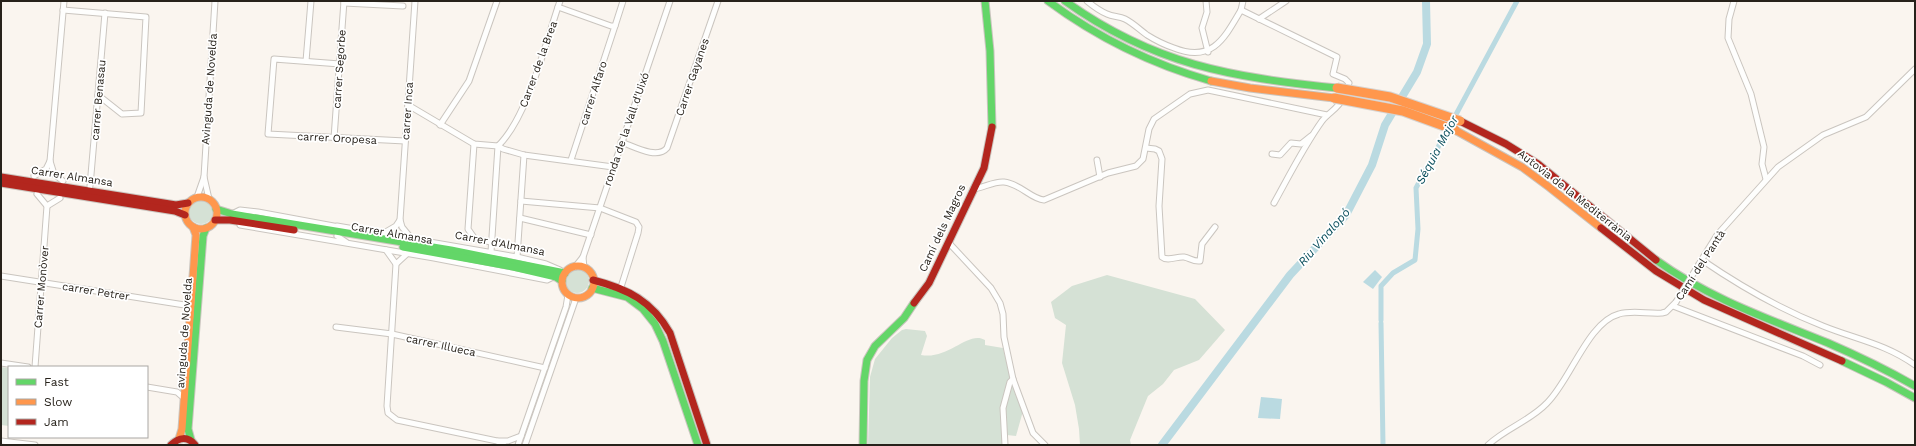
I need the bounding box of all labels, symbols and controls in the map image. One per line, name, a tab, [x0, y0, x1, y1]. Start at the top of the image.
street label: Carrer de la Brea	[517, 19, 560, 109]
street label: carrer Segorbe	[330, 29, 349, 109]
street label: Avinguda de Novelda	[199, 33, 220, 145]
street label: Carrer Gayanes	[673, 36, 712, 118]
street label: carrer Benasau	[88, 59, 108, 141]
street label: carrer Alfaro	[577, 59, 610, 127]
street label: ronda de la Vall d'Uixó	[601, 71, 652, 188]
street label: carrer Inca	[399, 82, 416, 140]
water label: Séquia Major	[1413, 112, 1462, 187]
street label: carrer Oropesa	[297, 130, 377, 147]
street label: Autovia de la Mediterrània	[1515, 147, 1634, 244]
street label: Carrer Almansa	[30, 164, 114, 189]
street label: Camí dels Magros	[916, 182, 969, 274]
water label: Riu Vinalopó	[1295, 205, 1353, 269]
street label: Carrer Almansa	[350, 220, 434, 247]
street label: Carrer d'Almansa	[454, 228, 546, 259]
street label: Camí del Pantà	[1673, 228, 1728, 303]
street label: Carrer Monòver	[31, 245, 52, 329]
street label: avinguda de Novelda	[174, 277, 195, 389]
street label: carrer Petrer	[61, 280, 131, 303]
street label: carrer Illueca	[405, 332, 477, 359]
legend	[8, 366, 148, 438]
text: Fast	[44, 375, 69, 389]
text: Slow	[44, 395, 72, 409]
text: Jam	[44, 415, 69, 429]

